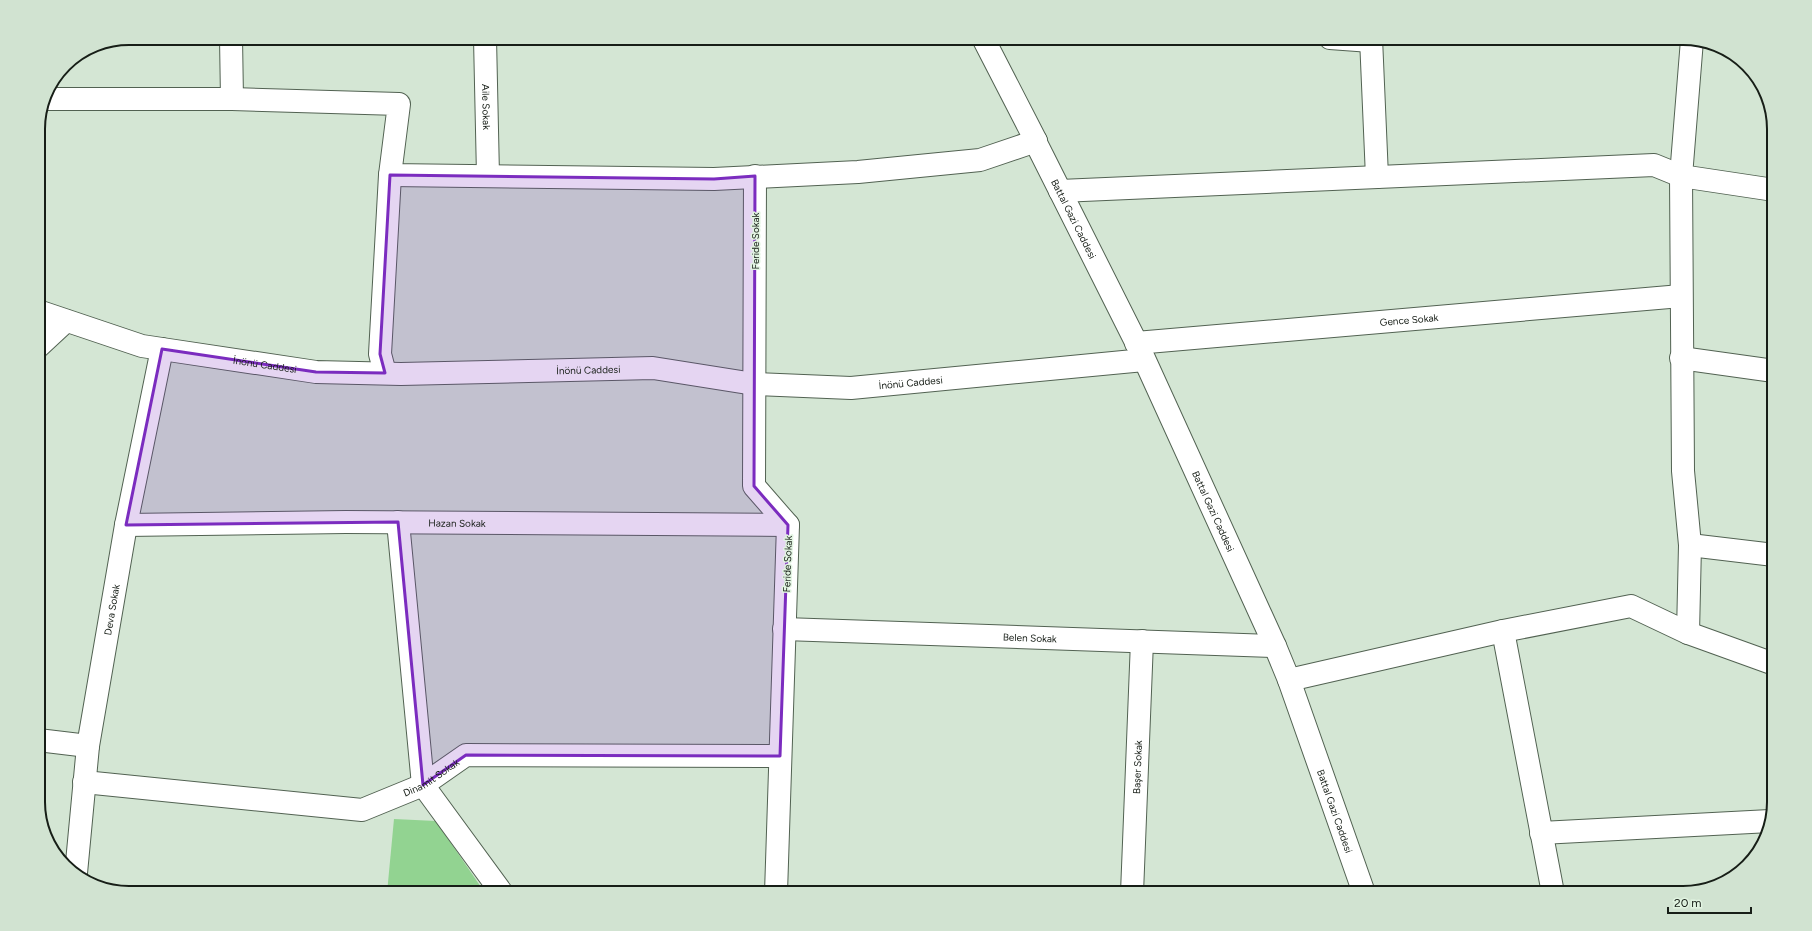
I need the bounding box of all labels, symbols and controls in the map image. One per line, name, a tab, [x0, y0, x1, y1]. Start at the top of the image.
street label: Aile Sokak	[479, 84, 493, 130]
street label: Battal Gazi Caddesi	[1048, 177, 1099, 261]
street label: Feride Sokak	[749, 212, 762, 269]
street label: Gence Sokak	[1379, 311, 1439, 329]
street label: İnönü Caddesi	[232, 354, 298, 376]
street label: İnönü Caddesi	[556, 363, 621, 377]
street label: İnönü Caddesi	[878, 373, 943, 392]
street label: Battal Gazi Caddesi	[1189, 469, 1237, 554]
street label: Hazan Sokak	[428, 517, 486, 530]
street label: Feride Sokak	[780, 535, 795, 593]
street label: Deva Sokak	[101, 583, 123, 636]
street label: Belen Sokak	[1003, 631, 1057, 645]
street label: Başer Sokak	[1130, 740, 1145, 794]
street label: Dinamit Sokak	[401, 756, 462, 800]
street label: Battal Gazi Caddesi	[1314, 768, 1355, 855]
scale bar	[1668, 889, 1751, 915]
text: 20 m	[1674, 896, 1702, 910]

